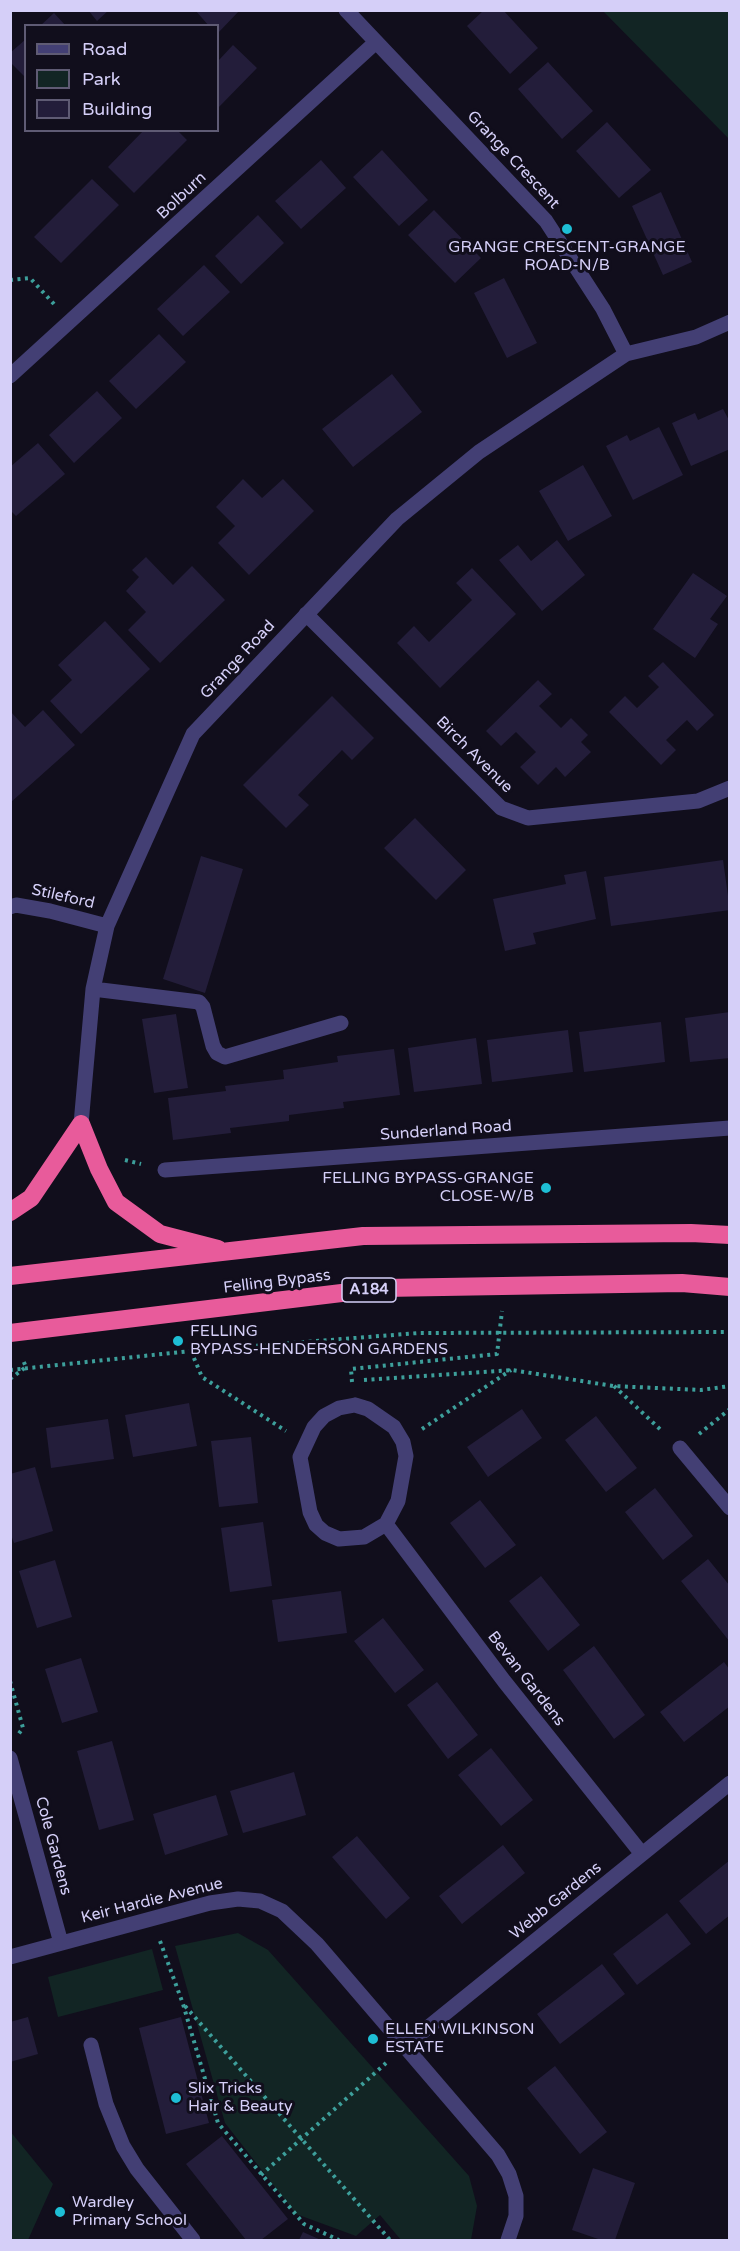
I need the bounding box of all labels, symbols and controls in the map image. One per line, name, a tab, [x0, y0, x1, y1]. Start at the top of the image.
legend	[24, 24, 219, 132]
text: Road	[82, 38, 127, 60]
text: Park	[82, 68, 120, 90]
text: Building	[82, 98, 152, 120]
street label: Grange Crescent	[463, 107, 563, 213]
street label: Bolburn	[153, 168, 211, 224]
marker: GRANGE CRESCENT-GRANGE ROAD-N/B	[560, 222, 574, 236]
place label: GRANGE CRESCENT-GRANGE ROAD-N/B	[448, 238, 686, 276]
street label: Grange Road	[197, 617, 279, 703]
street label: Birch Avenue	[432, 713, 516, 797]
street label: Stileford	[30, 880, 96, 914]
street label: Sunderland Road	[380, 1117, 512, 1145]
place label: FELLING BYPASS-GRANGE CLOSE-W/B	[322, 1169, 534, 1207]
marker: FELLING BYPASS-GRANGE CLOSE-W/B	[539, 1181, 553, 1195]
street label: Felling Bypass	[222, 1266, 332, 1298]
road number: A184	[342, 1278, 396, 1302]
place label: FELLING BYPASS-HENDERSON GARDENS	[190, 1322, 448, 1360]
marker: FELLING BYPASS-HENDERSON GARDENS	[171, 1334, 185, 1348]
street label: Bevan Gardens	[483, 1628, 569, 1730]
street label: Cole Gardens	[31, 1795, 75, 1897]
street label: Webb Gardens	[506, 1858, 606, 1944]
street label: Keir Hardie Avenue	[79, 1874, 225, 1928]
place label: ELLEN WILKINSON ESTATE	[385, 2020, 535, 2058]
marker: ELLEN WILKINSON ESTATE	[366, 2032, 380, 2046]
place label: Slix Tricks Hair & Beauty	[188, 2079, 293, 2117]
marker: Slix Tricks Hair & Beauty	[169, 2091, 183, 2105]
place label: Wardley Primary School	[72, 2193, 187, 2231]
marker: Wardley Primary School	[53, 2205, 67, 2219]

